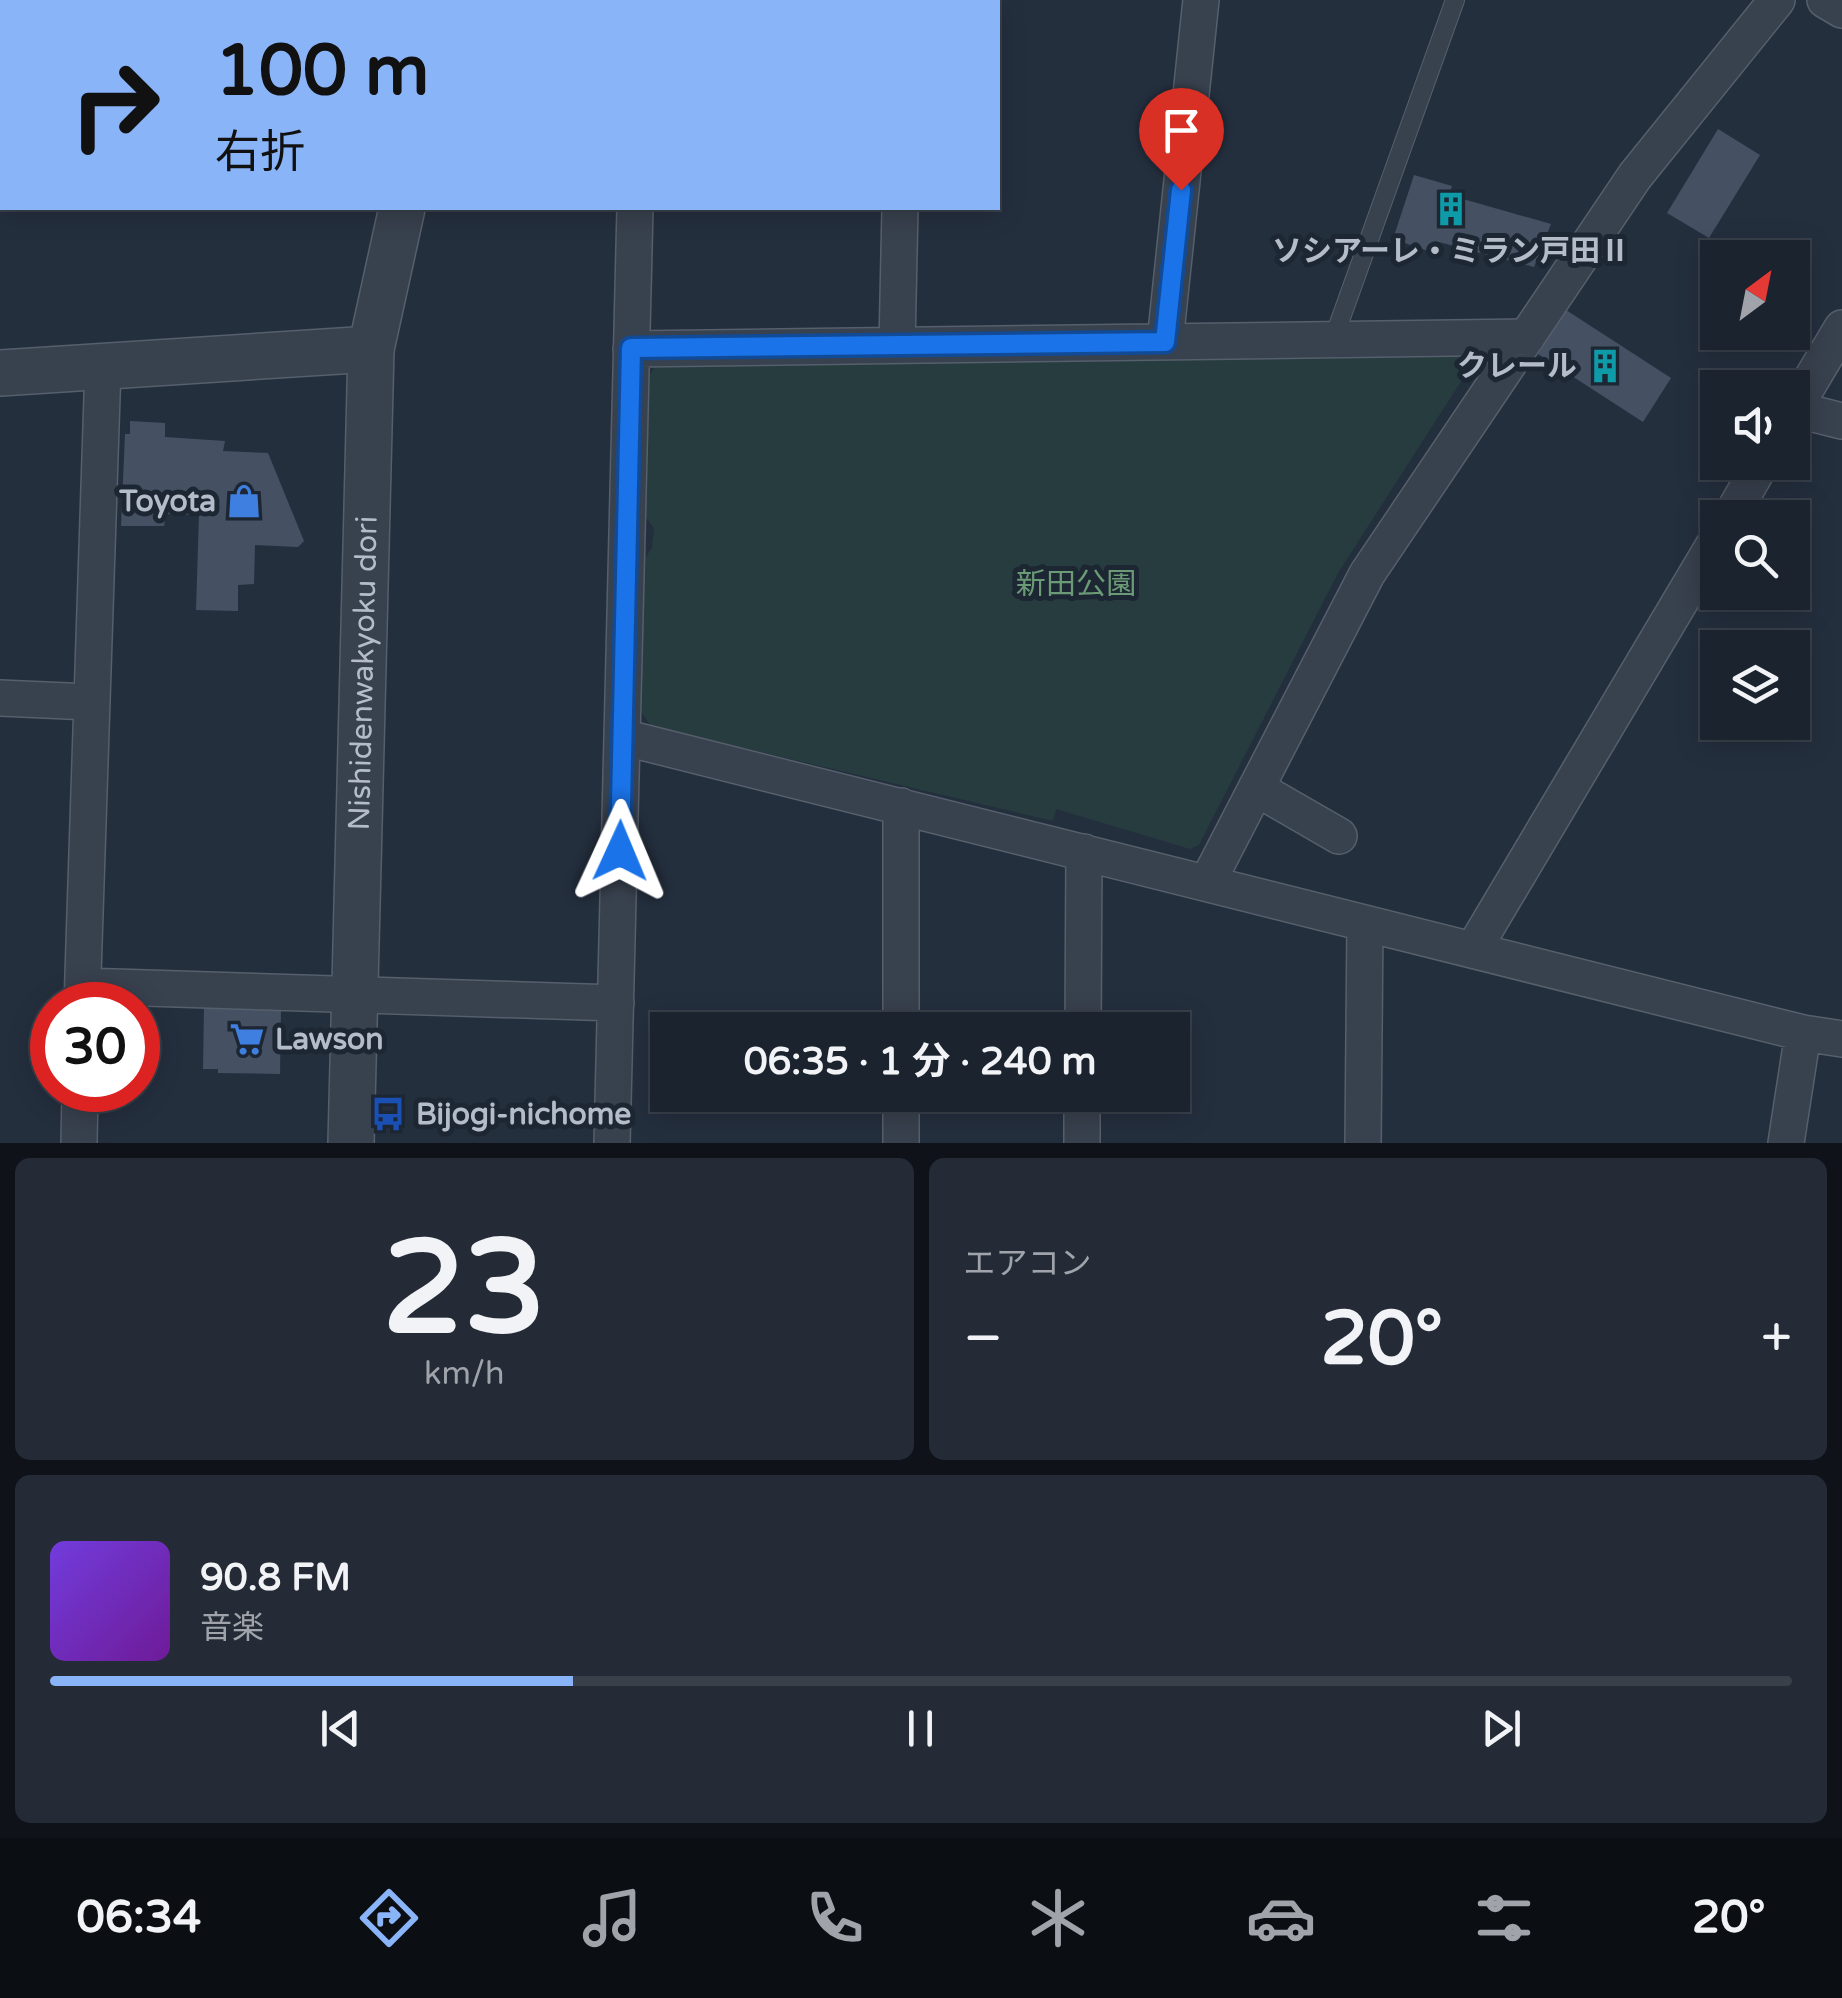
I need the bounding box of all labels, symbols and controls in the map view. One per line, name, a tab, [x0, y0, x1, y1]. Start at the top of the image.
text: 100 m	[215, 30, 429, 114]
icon: right	[50, 40, 180, 170]
pin	[1139, 88, 1224, 191]
icon: arrive	[1154, 103, 1209, 158]
text: 右折	[215, 126, 305, 180]
building icon: ソシアーレ・ミラン戸田Ⅱ	[1432, 190, 1470, 228]
place label: ソシアーレ・ミラン戸田Ⅱ	[1272, 233, 1630, 270]
north arrow	[1700, 240, 1810, 350]
map controls	[1700, 240, 1810, 740]
building icon: クレール	[1586, 347, 1624, 385]
place label: クレール	[1457, 348, 1577, 385]
button: sound	[1700, 370, 1810, 480]
shop icon: Toyota	[225, 482, 263, 520]
place label: Toyota	[118, 483, 216, 520]
button: search	[1700, 500, 1810, 610]
street label: Nishidenwakyoku dori	[340, 515, 385, 831]
park label: 新田公園	[1016, 566, 1136, 603]
button: layers	[1700, 630, 1810, 740]
position arrow	[568, 799, 672, 903]
speed limit sign: 30	[30, 982, 160, 1112]
supermarket icon: Lawson	[228, 1020, 266, 1058]
place label: Lawson	[275, 1021, 384, 1058]
text: 06:35 · 1 分 · 240 m	[744, 1039, 1096, 1085]
bus stop icon: Bijogi-nichome	[369, 1095, 407, 1133]
place label: Bijogi-nichome	[416, 1096, 631, 1133]
text: 23	[383, 1212, 546, 1368]
text: エアコン	[964, 1245, 1092, 1283]
text: 20°	[1321, 1294, 1443, 1384]
text: −	[964, 1306, 1003, 1372]
text: +	[1761, 1306, 1792, 1372]
text: km/h	[424, 1355, 504, 1393]
text: 90.8 FM	[200, 1555, 351, 1601]
text: 音楽	[200, 1609, 264, 1647]
icon: previous	[313, 1701, 368, 1756]
icon: pause	[893, 1701, 948, 1756]
icon: next	[1474, 1701, 1529, 1756]
icon: directions	[354, 1883, 424, 1953]
icon: music	[577, 1883, 647, 1953]
icon: phone	[800, 1883, 870, 1953]
icon: climate	[1023, 1883, 1093, 1953]
icon: car	[1246, 1883, 1316, 1953]
icon: filters	[1469, 1883, 1539, 1953]
text: 06:34	[76, 1891, 201, 1945]
text: 20°	[1692, 1891, 1765, 1945]

